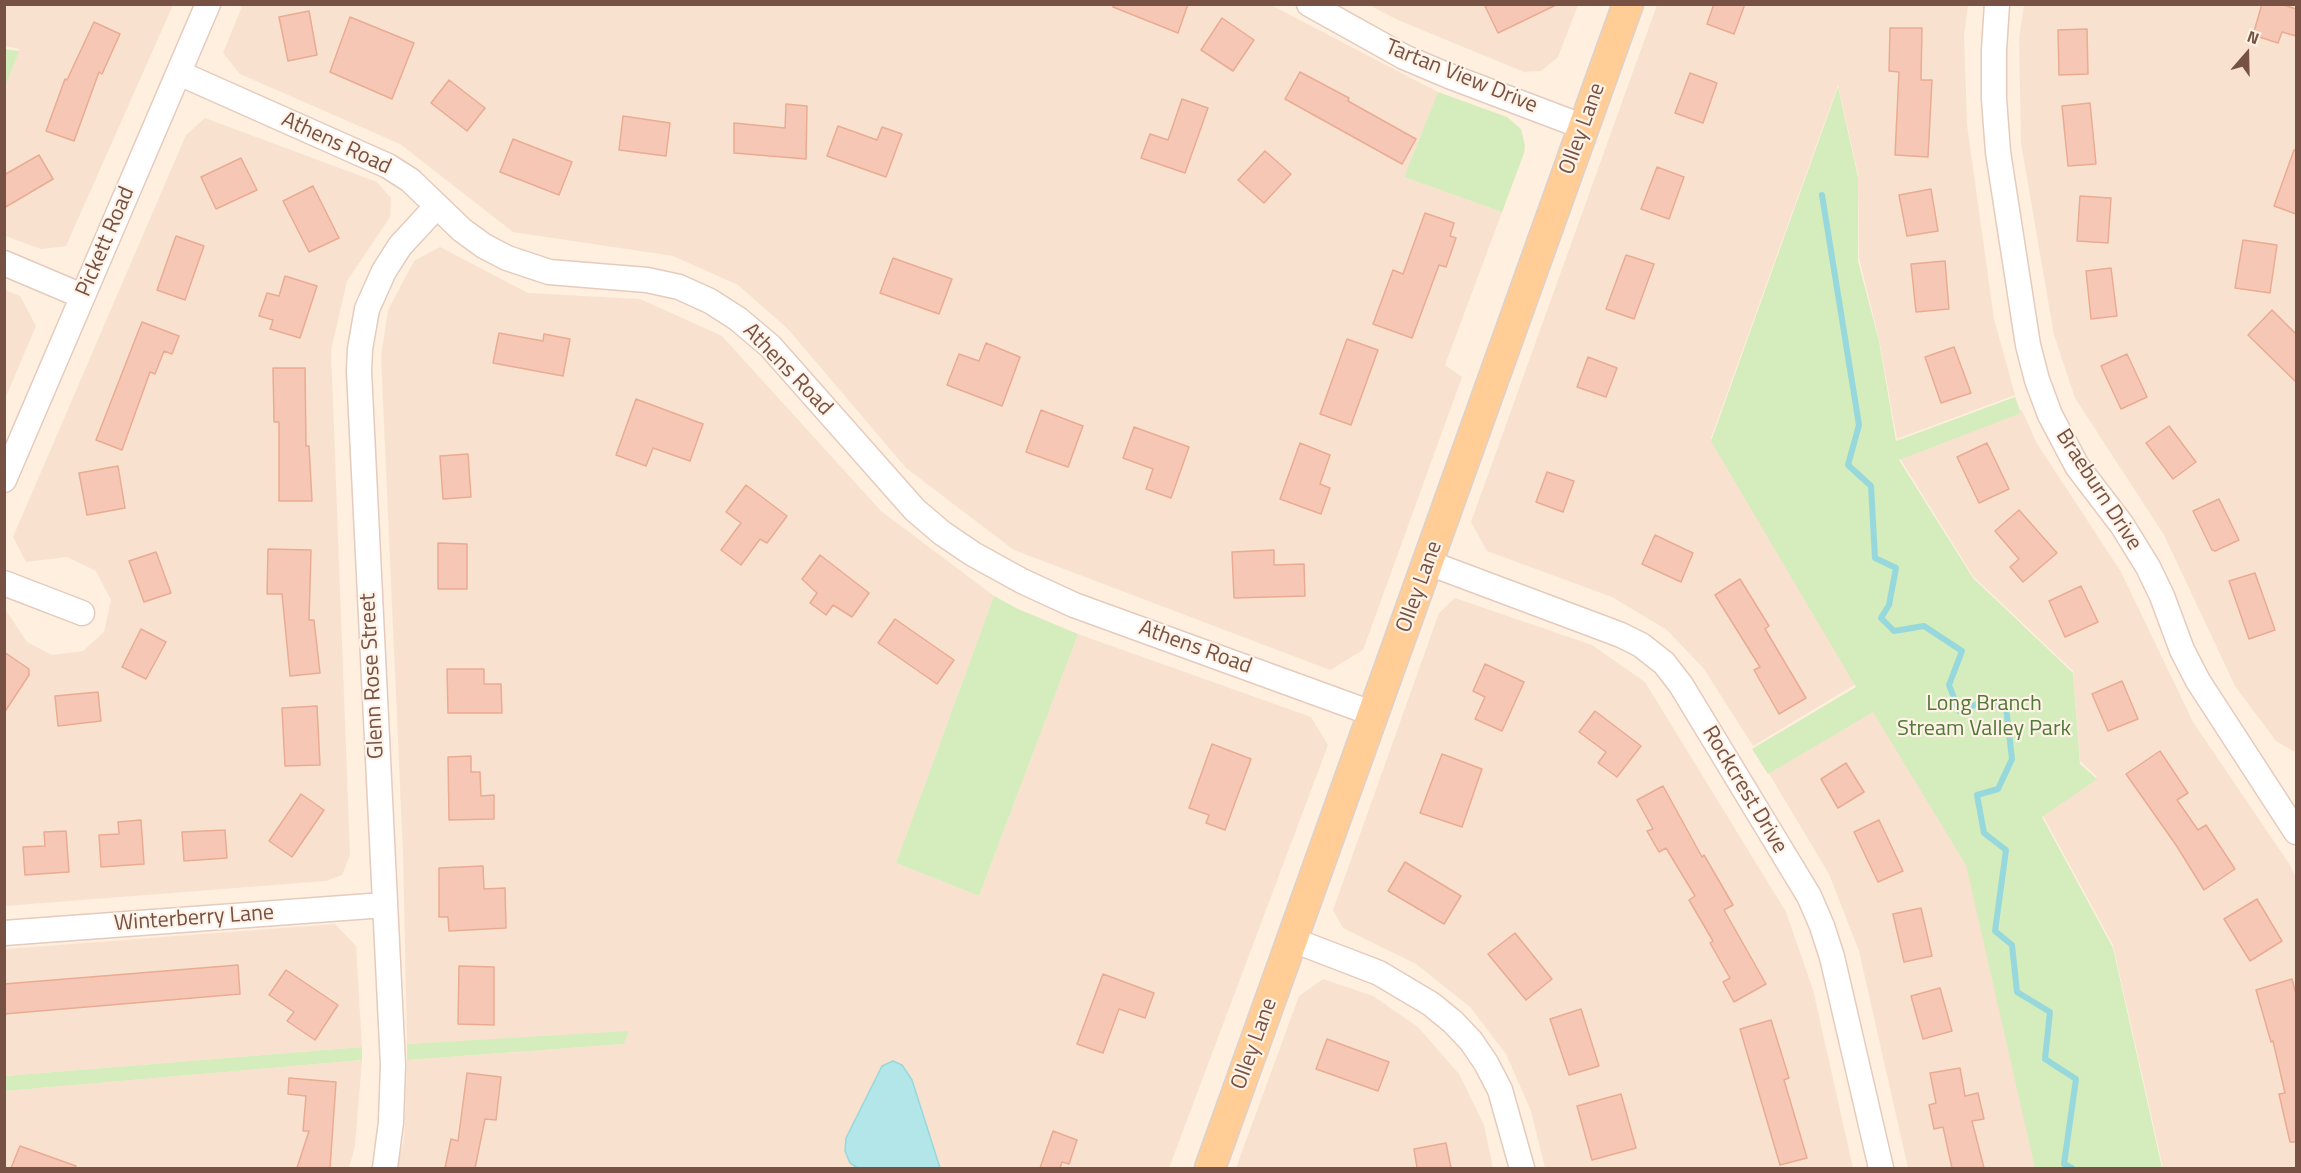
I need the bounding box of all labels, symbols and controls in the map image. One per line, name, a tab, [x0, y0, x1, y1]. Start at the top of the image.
north arrow	[2217, 24, 2277, 84]
text: N	[2244, 24, 2262, 50]
street label: Tartan View Drive	[1381, 34, 1541, 120]
street label: Olley Lane	[1554, 80, 1612, 178]
street label: Athens Road	[277, 107, 395, 181]
street label: Pickett Road	[71, 183, 141, 301]
street label: Athens Road	[737, 318, 837, 422]
street label: Braeburn Drive	[2049, 425, 2147, 555]
street label: Olley Lane	[1391, 538, 1449, 636]
street label: Glenn Rose Street	[355, 592, 391, 760]
street label: Athens Road	[1135, 615, 1255, 681]
park label: Long Branch Stream Valley Park	[1897, 692, 2071, 744]
street label: Rockcrest Drive	[1696, 722, 1792, 858]
street label: Winterberry Lane	[113, 900, 275, 938]
street label: Olley Lane	[1226, 995, 1284, 1093]

